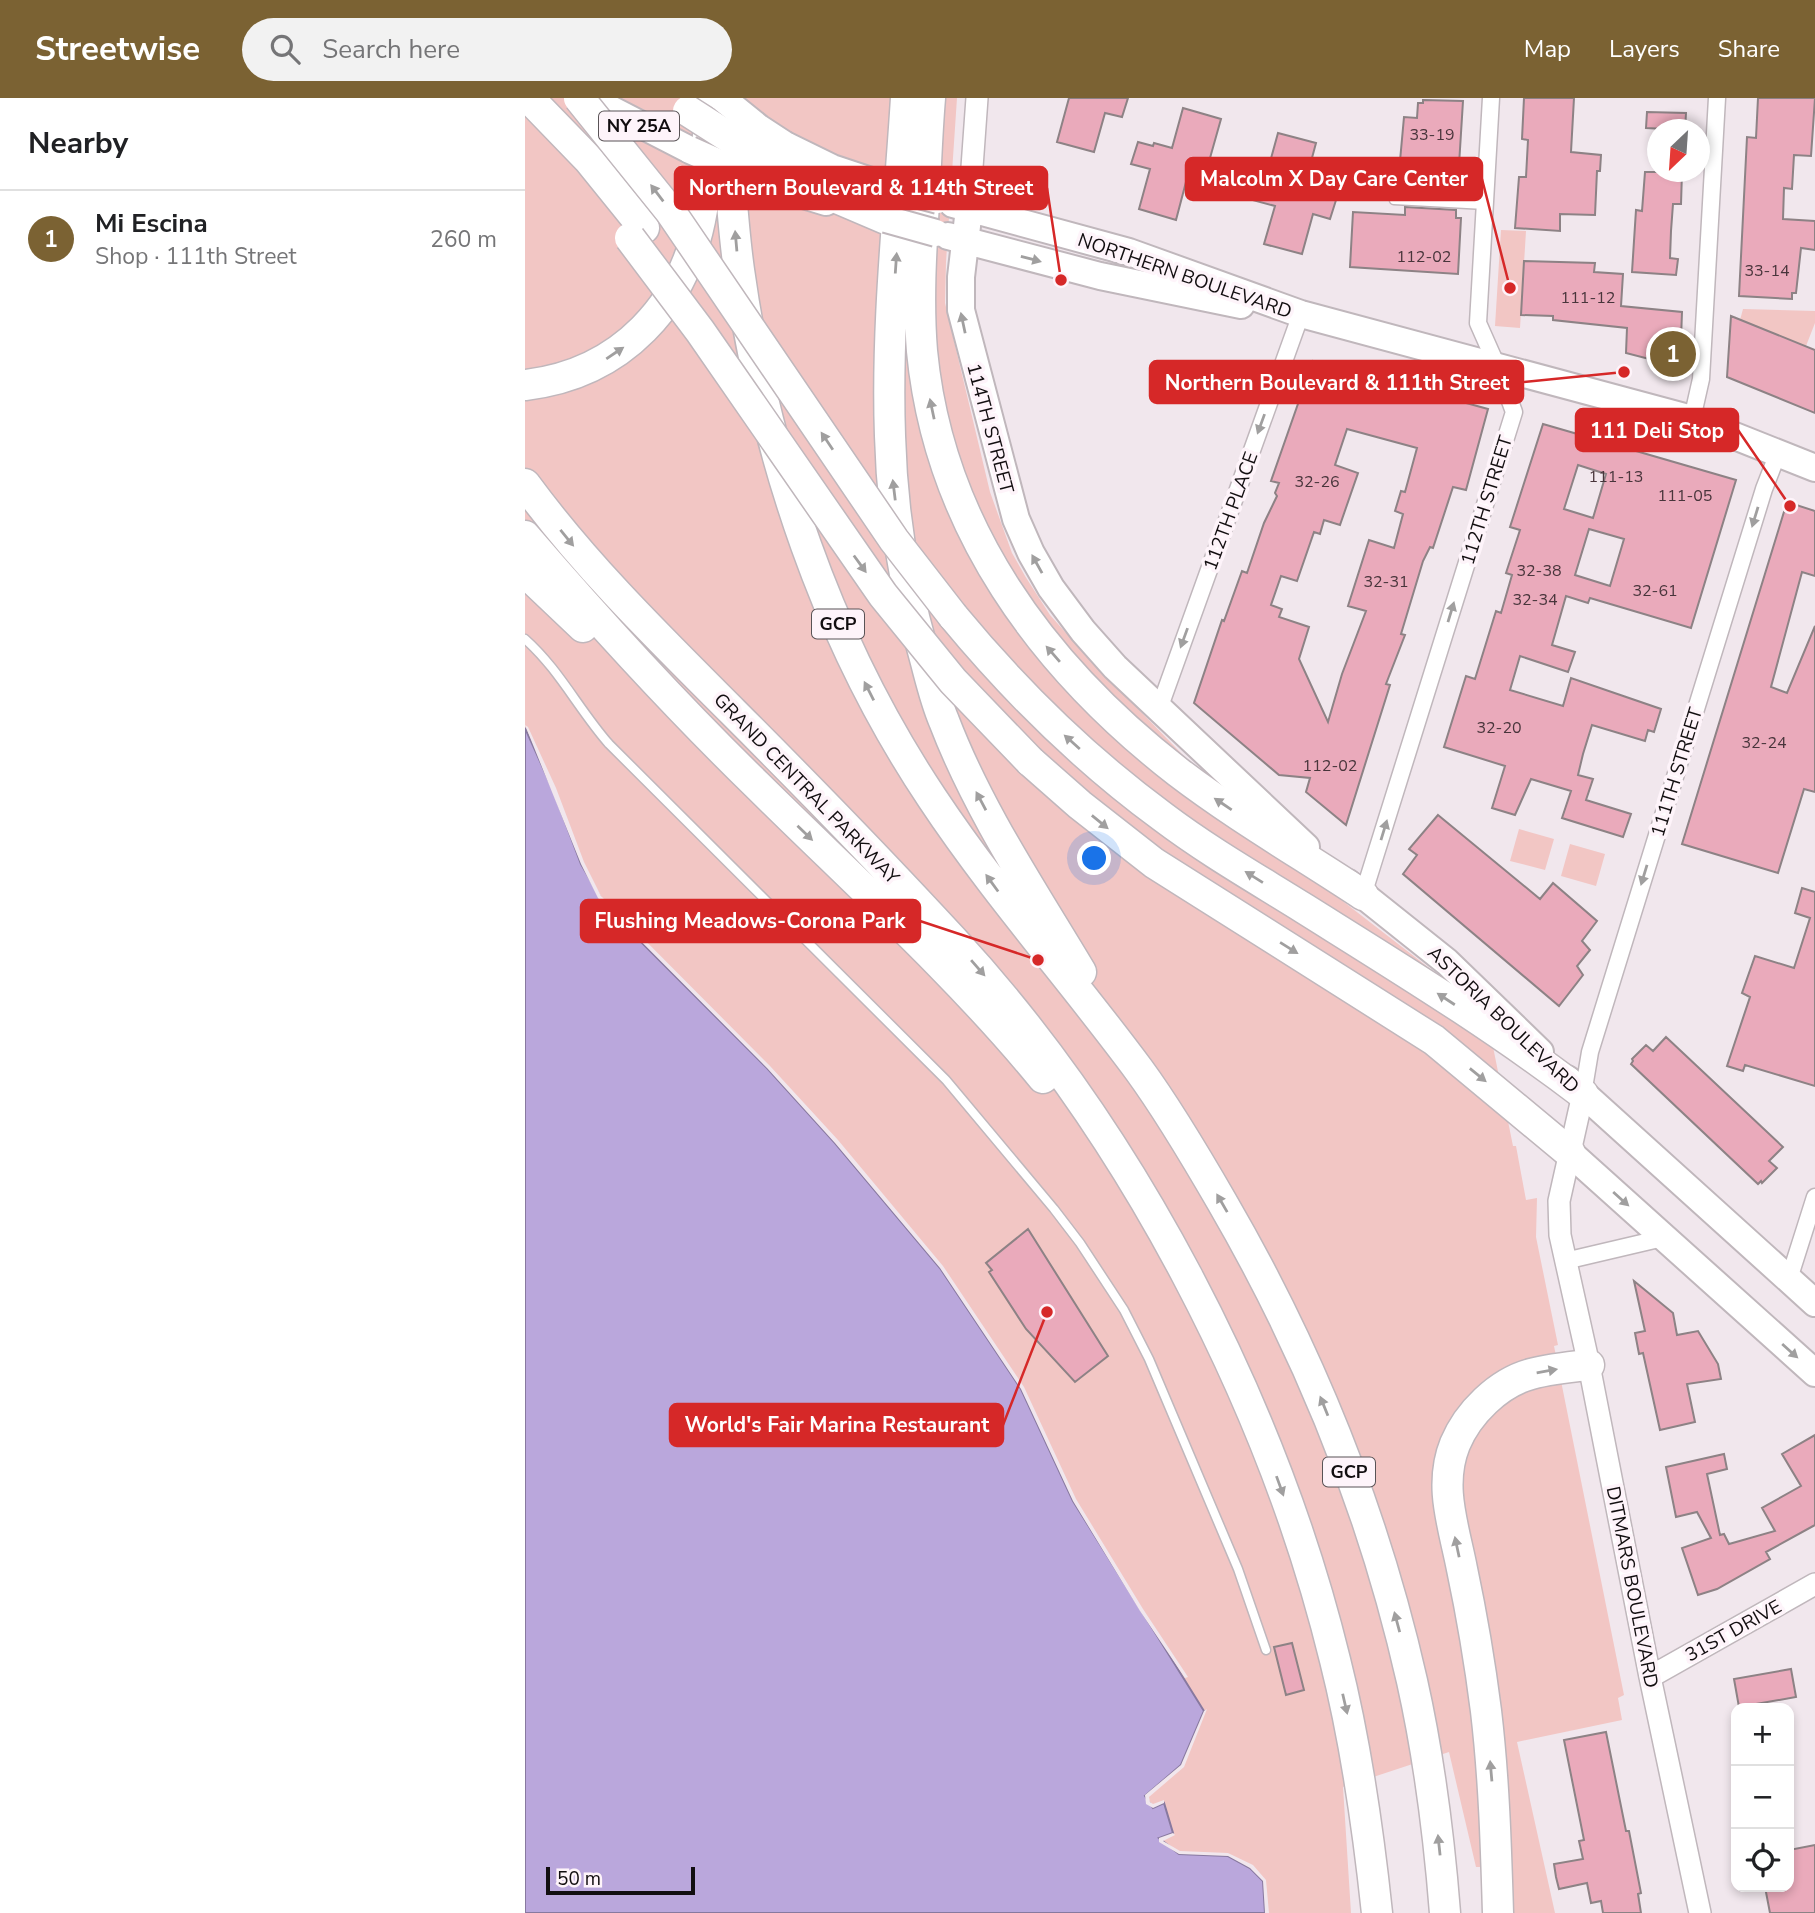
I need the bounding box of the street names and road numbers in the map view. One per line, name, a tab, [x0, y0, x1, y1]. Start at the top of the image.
road number: NY 25A	[599, 111, 679, 140]
street label: NORTHERN BOULEVARD	[1074, 227, 1295, 325]
street label: 114TH STREET	[960, 360, 1020, 497]
street label: 112TH STREET	[1455, 432, 1519, 568]
street label: 112TH PLACE	[1197, 448, 1264, 574]
road number: GCP	[812, 610, 864, 638]
street label: GRAND CENTRAL PARKWAY	[708, 687, 905, 891]
street label: 111TH STREET	[1645, 704, 1709, 840]
street label: ASTORIA BOULEVARD	[1422, 940, 1585, 1099]
road number: GCP	[1323, 1457, 1375, 1486]
street label: DITMARS BOULEVARD	[1600, 1484, 1664, 1690]
street label: 31ST DRIVE	[1681, 1594, 1786, 1668]

